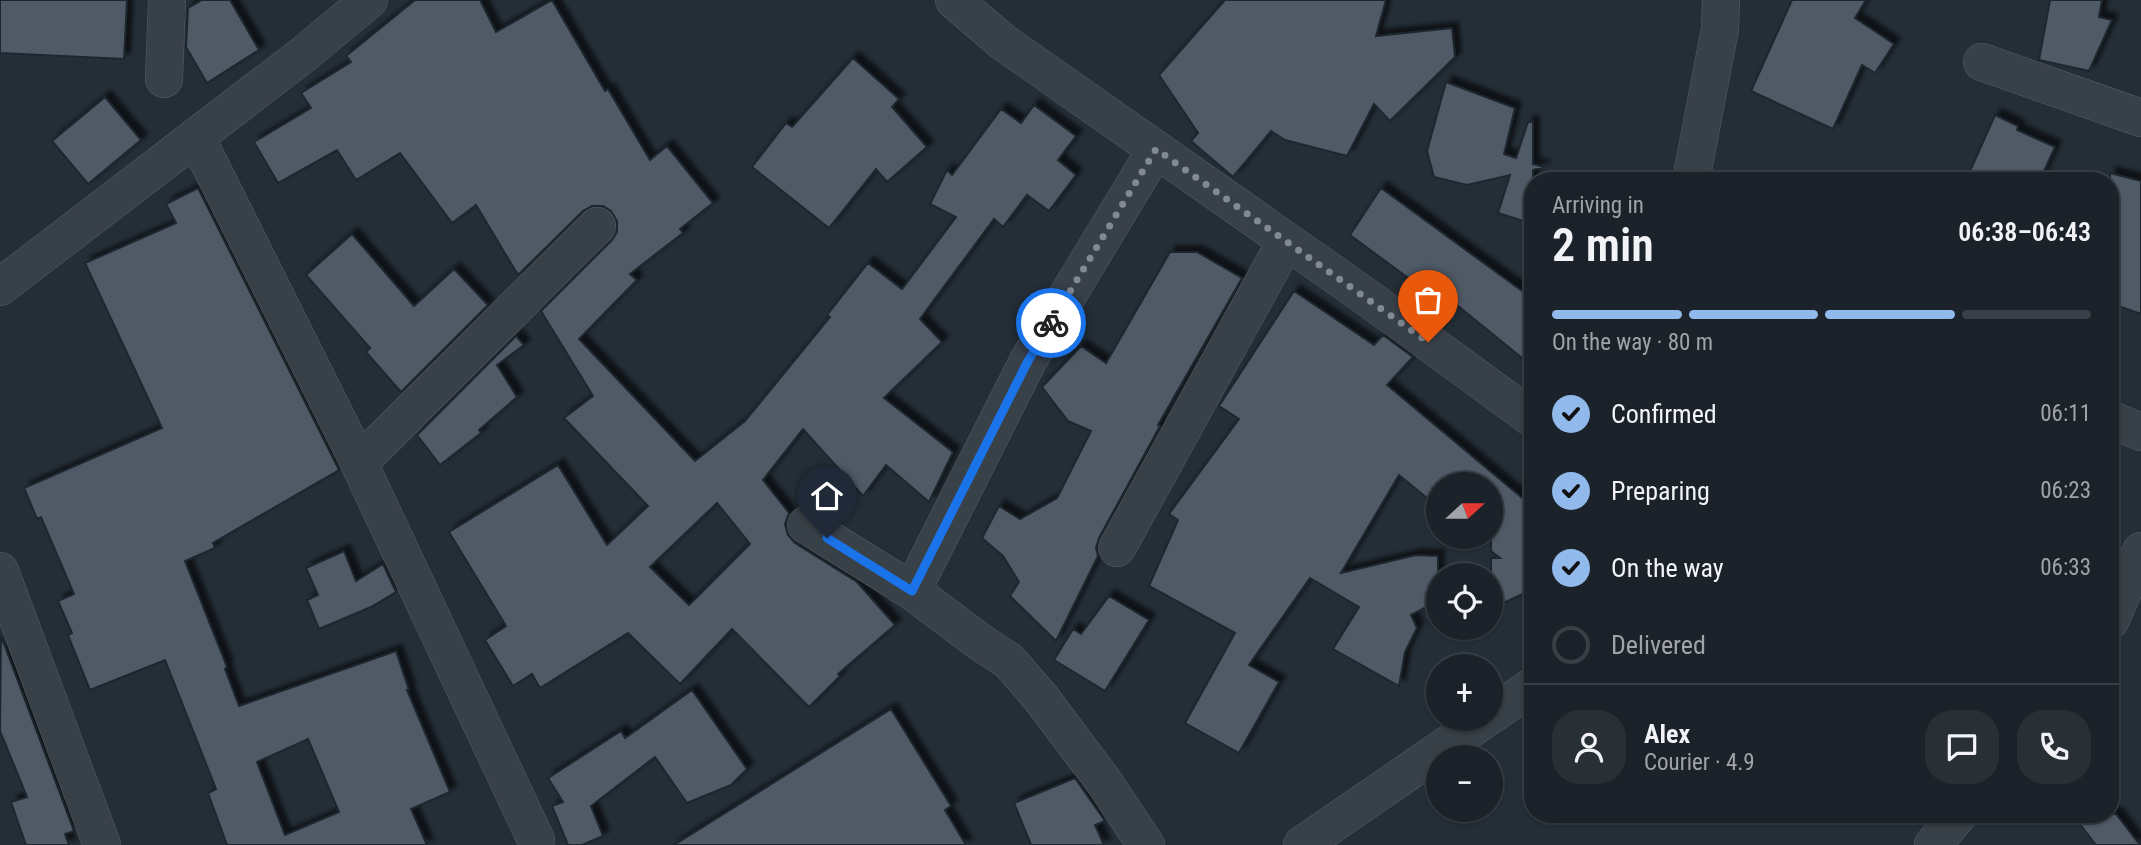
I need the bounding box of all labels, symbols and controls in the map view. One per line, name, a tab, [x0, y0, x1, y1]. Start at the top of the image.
text: Arriving in	[1552, 192, 1644, 219]
text: 06:38–06:43	[1958, 217, 2091, 247]
text: 2 min	[1552, 218, 1654, 272]
pin	[1398, 270, 1458, 342]
icon: bag	[1409, 281, 1447, 319]
courier	[1016, 288, 1086, 358]
icon: bike	[1032, 304, 1070, 342]
text: On the way · 80 m	[1552, 329, 1713, 356]
icon: check	[1552, 395, 1590, 433]
text: Confirmed	[1611, 399, 1717, 429]
text: 06:11	[2040, 400, 2091, 427]
pin	[797, 466, 857, 538]
north arrow	[1426, 472, 1503, 550]
map controls	[1426, 472, 1503, 822]
icon: check	[1552, 472, 1590, 510]
text: Preparing	[1611, 476, 1710, 506]
icon: home	[808, 477, 846, 515]
text: 06:23	[2040, 477, 2091, 504]
icon: check	[1552, 549, 1590, 587]
text: On the way	[1611, 553, 1724, 583]
text: 06:33	[2040, 554, 2091, 581]
button: locate	[1426, 563, 1503, 640]
text: Delivered	[1611, 630, 1706, 660]
button: +	[1426, 654, 1503, 731]
button: person	[1552, 710, 1626, 784]
button: chat	[1925, 710, 1999, 784]
button: phone	[2017, 710, 2091, 784]
text: Alex	[1644, 719, 1690, 749]
button: −	[1426, 745, 1503, 822]
text: Courier · 4.9	[1644, 749, 1755, 776]

